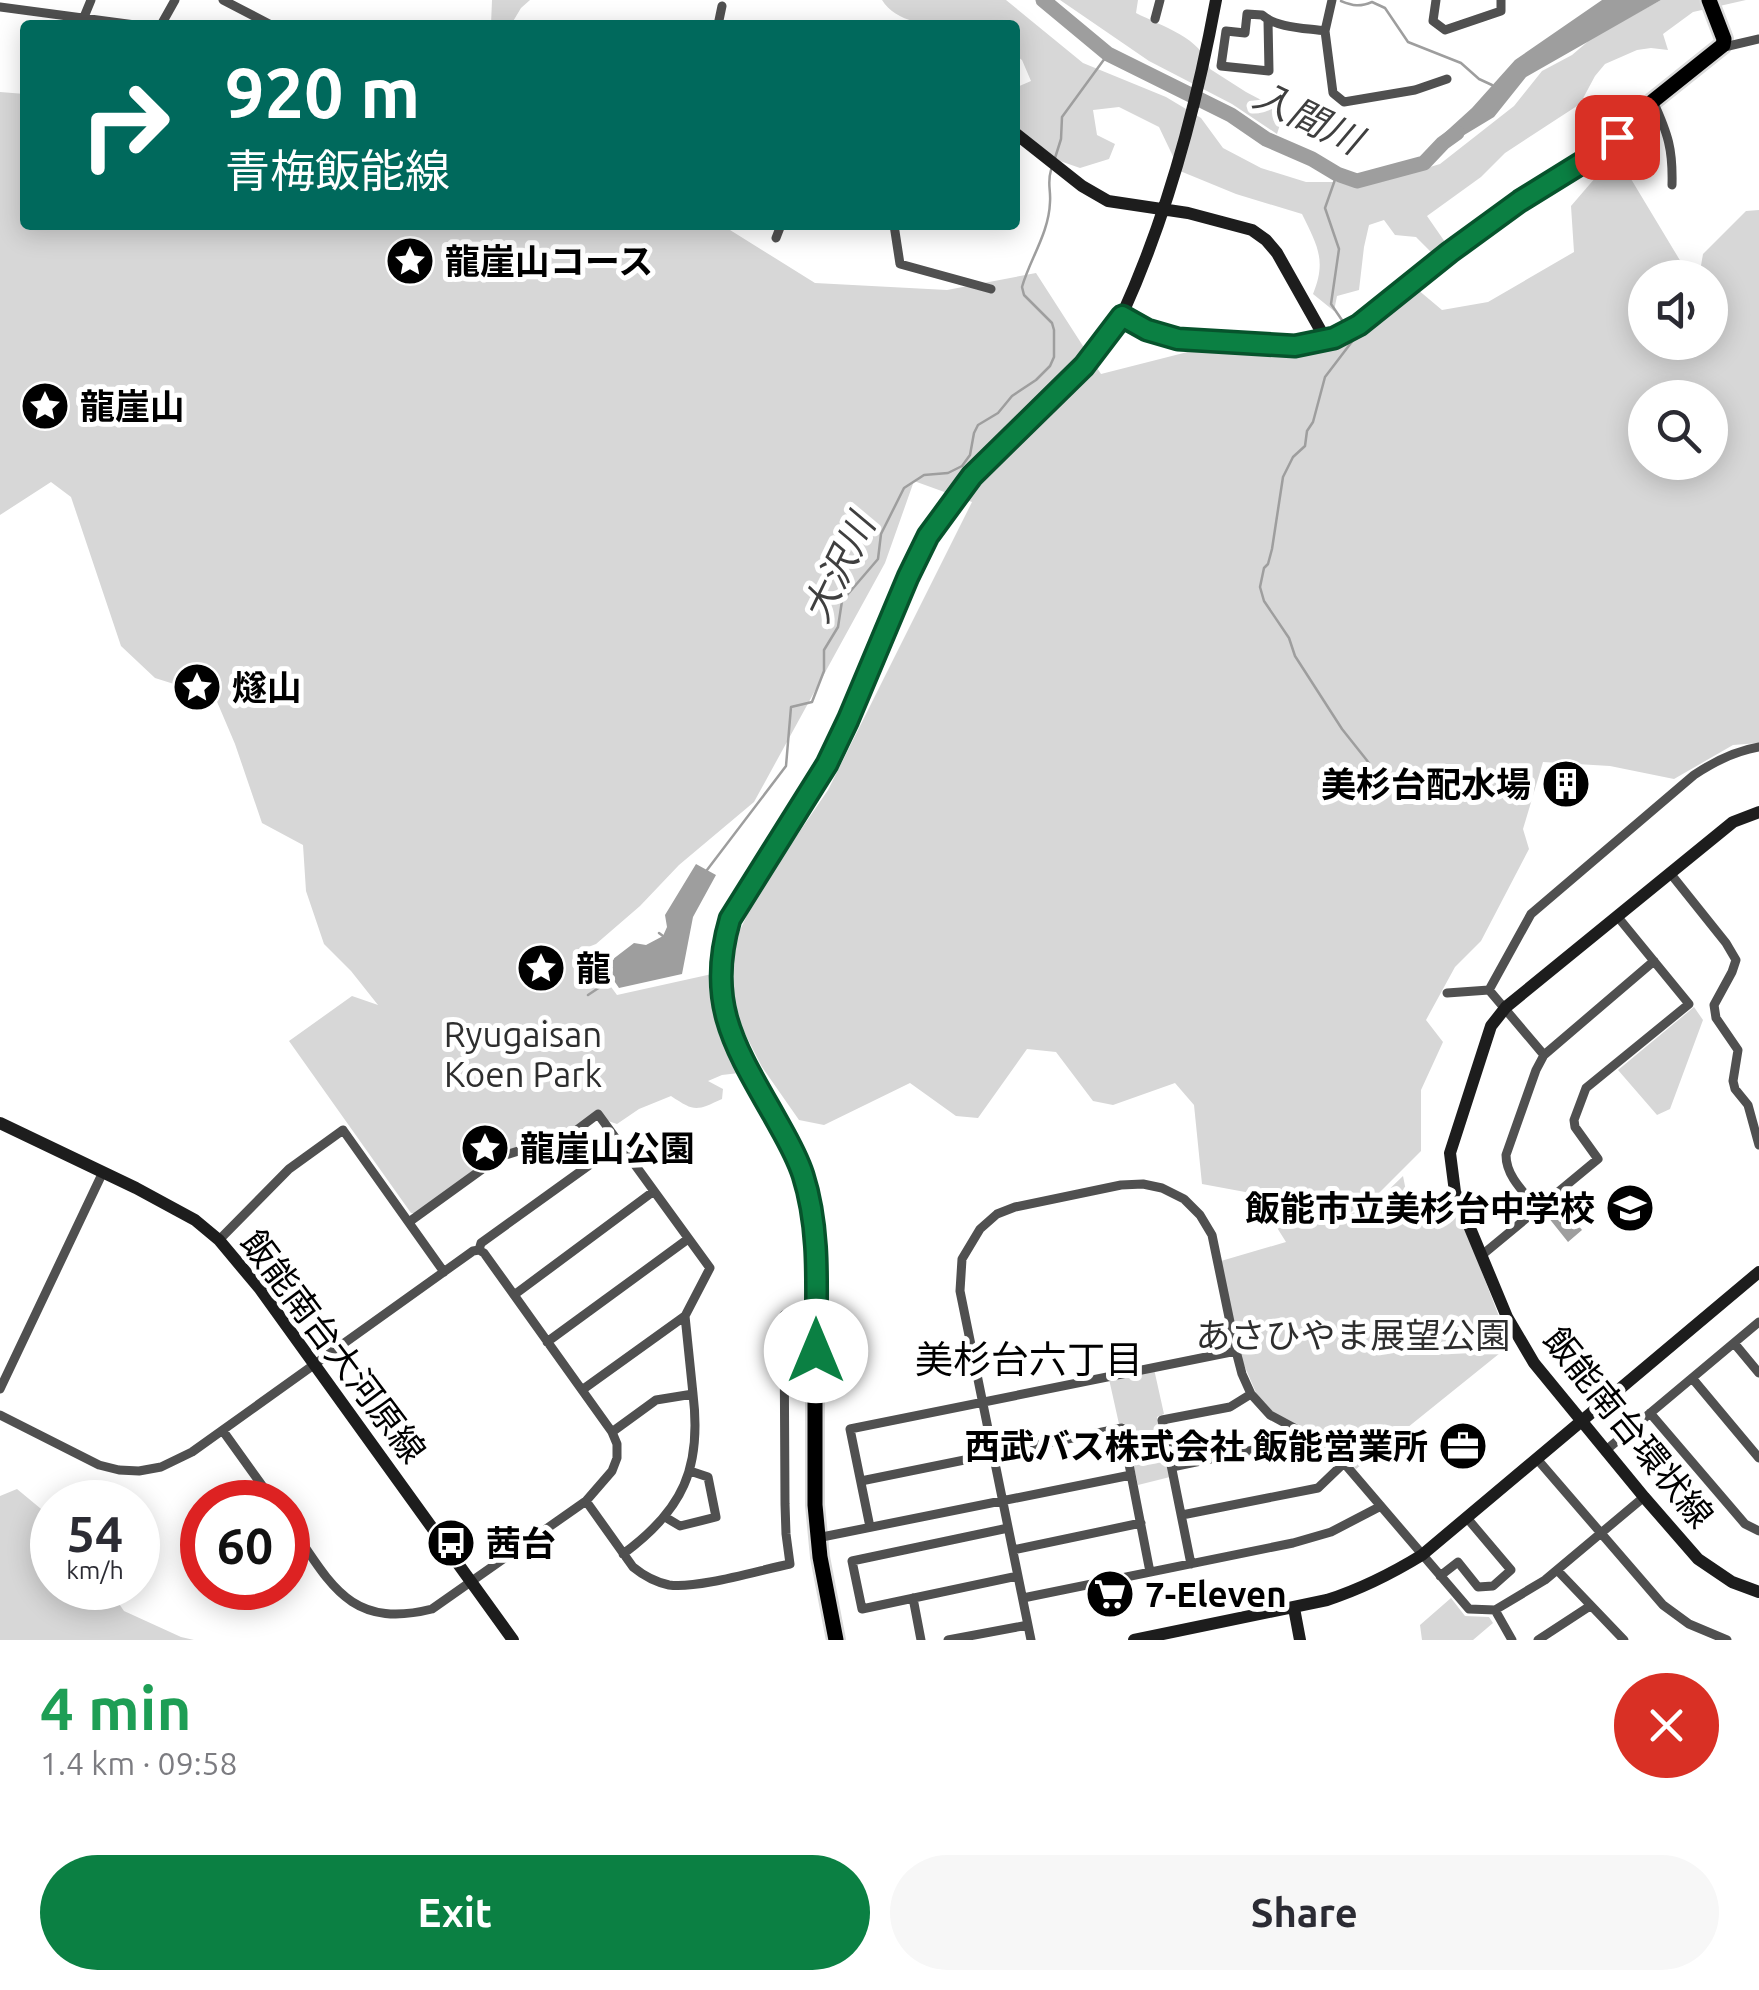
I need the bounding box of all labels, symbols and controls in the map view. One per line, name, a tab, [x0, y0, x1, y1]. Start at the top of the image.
text: 920 m	[225, 53, 420, 131]
icon: right	[60, 60, 190, 190]
water label: 入間川	[1248, 73, 1372, 163]
pin	[1575, 95, 1660, 180]
icon: arrive	[1590, 110, 1645, 165]
text: 青梅飯能線	[225, 145, 450, 196]
place icon: 龍崖山コース	[384, 235, 436, 287]
place label: 龍崖山コース	[445, 241, 653, 281]
map controls	[1628, 260, 1728, 480]
button: sound	[1628, 260, 1728, 360]
place icon: 龍崖山	[19, 380, 71, 432]
button: search	[1628, 380, 1728, 480]
place label: 龍崖山	[80, 386, 185, 426]
water label: 大沢川	[794, 504, 884, 628]
place icon: 燧山	[171, 661, 223, 713]
place label: 燧山	[232, 667, 302, 707]
building icon: 美杉台配水場	[1540, 758, 1592, 810]
place label: 美杉台配水場	[1321, 764, 1531, 804]
place icon: 龍	[515, 942, 567, 994]
place label: 龍	[576, 948, 611, 988]
park label: Ryugaisan Koen Park	[444, 1014, 602, 1094]
place icon: 龍崖山公園	[459, 1122, 511, 1174]
place label: 龍崖山公園	[520, 1128, 695, 1168]
school or university icon: 飯能市立美杉台中学校	[1604, 1182, 1656, 1234]
place label: 飯能市立美杉台中学校	[1245, 1188, 1595, 1228]
street label: 飯能南台大河原線	[234, 1222, 434, 1470]
position arrow	[764, 1299, 868, 1403]
park label: あさひやま展望公園	[1195, 1315, 1511, 1355]
street label: 飯能南台環状線	[1536, 1319, 1722, 1535]
district label: 美杉台六丁目	[915, 1338, 1143, 1380]
office icon: 西武バス株式会社 飯能営業所	[1437, 1420, 1489, 1472]
place label: 西武バス株式会社 飯能営業所	[965, 1426, 1428, 1466]
speed limit sign: 60	[180, 1480, 310, 1610]
text: 54	[67, 1505, 123, 1561]
bus stop icon: 茜台	[425, 1517, 477, 1569]
place label: 茜台	[486, 1523, 556, 1563]
text: km/h	[66, 1556, 124, 1584]
supermarket icon: 7-Eleven	[1084, 1568, 1136, 1620]
place label: 7-Eleven	[1145, 1574, 1287, 1614]
button: close	[1614, 1673, 1719, 1778]
text: 4 min	[40, 1674, 192, 1741]
text: 1.4 km · 09:58	[40, 1745, 238, 1781]
button: Exit	[40, 1855, 870, 1970]
button: Share	[890, 1855, 1719, 1970]

